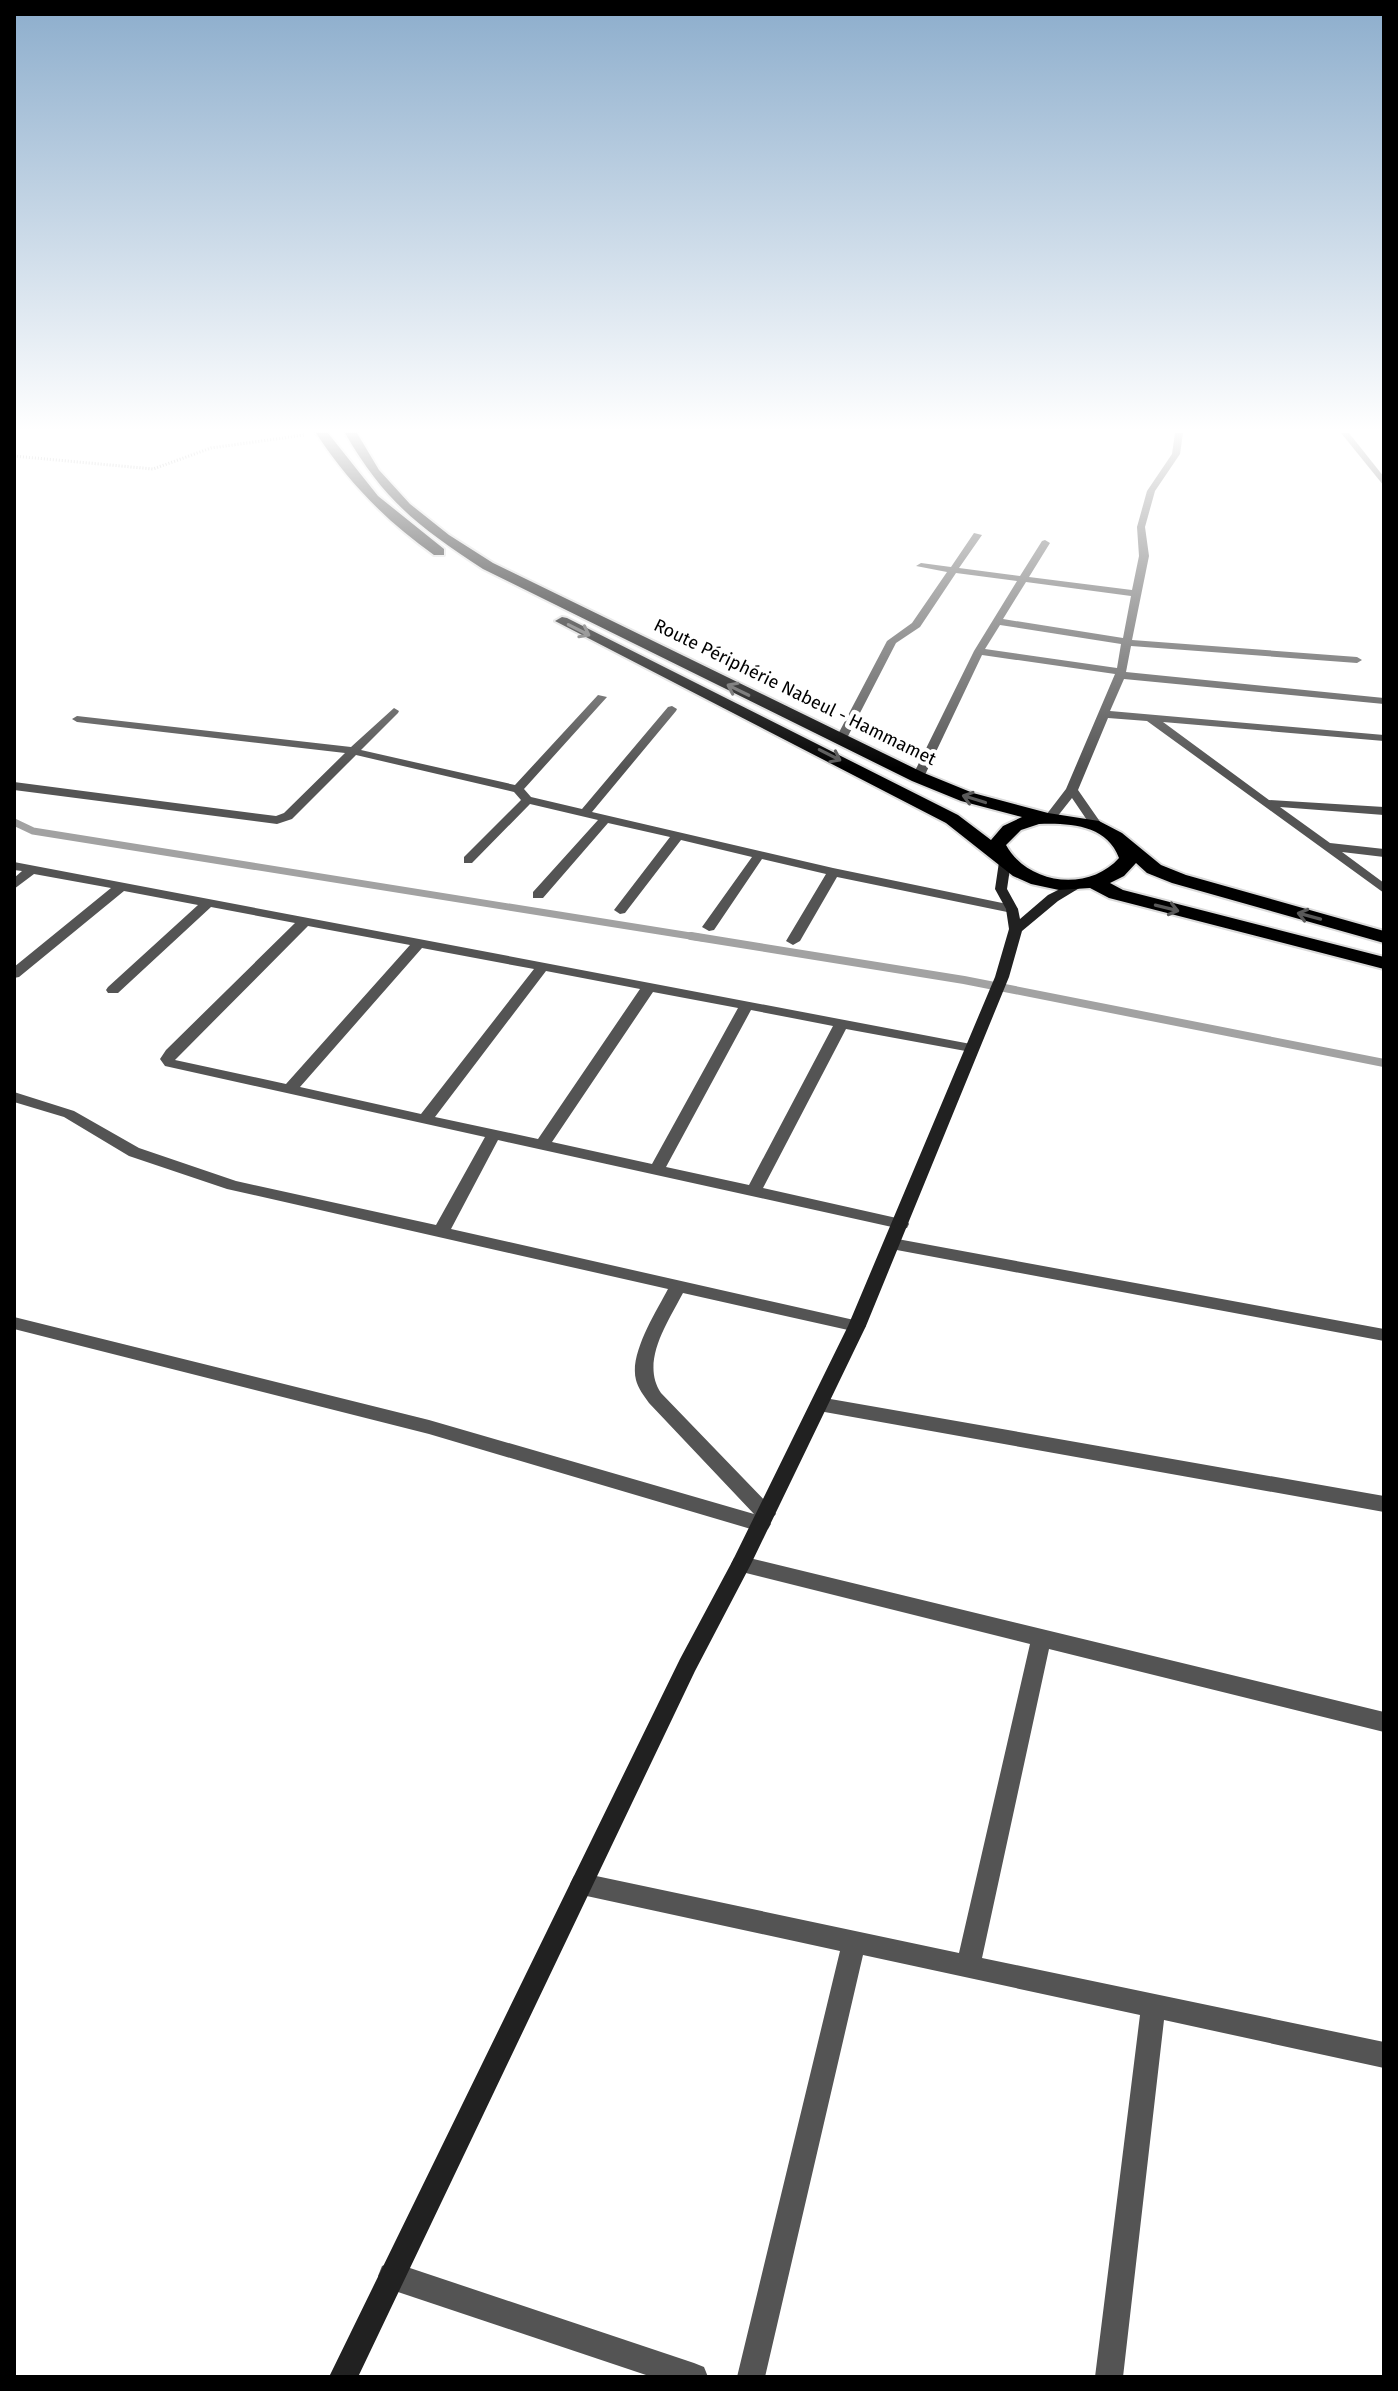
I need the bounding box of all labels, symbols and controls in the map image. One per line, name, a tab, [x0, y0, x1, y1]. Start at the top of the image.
street label: Route Périphérie Nabeul - Hammamet	[650, 614, 940, 770]
one-way arrow	[567, 623, 591, 638]
one-way arrow	[727, 681, 751, 697]
one-way arrow	[818, 748, 842, 764]
one-way arrow	[962, 791, 987, 805]
one-way arrow	[1154, 901, 1180, 916]
one-way arrow	[1296, 908, 1322, 923]

